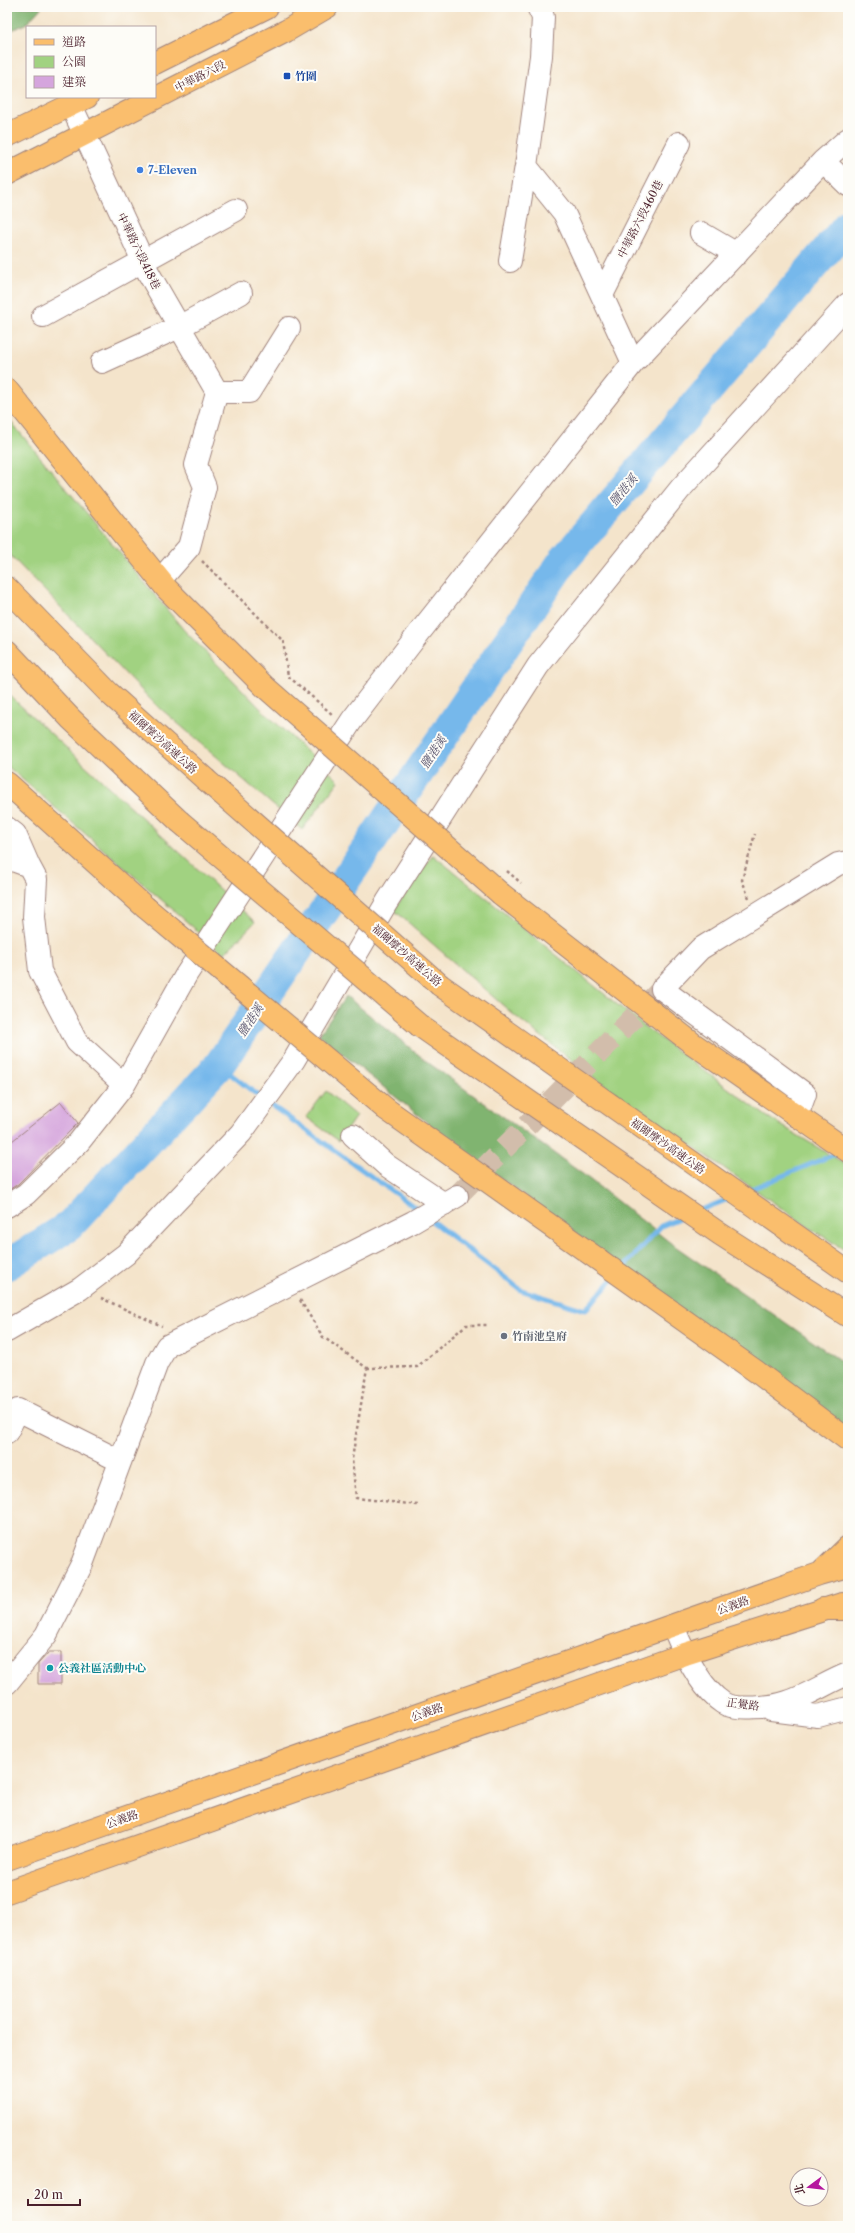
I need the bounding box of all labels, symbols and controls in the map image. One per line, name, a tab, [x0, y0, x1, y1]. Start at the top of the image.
legend	[26, 26, 156, 98]
text: 道路	[62, 34, 86, 49]
text: 公園	[62, 54, 86, 69]
street label: 中華路六段	[172, 57, 228, 95]
place label: 竹圍	[295, 69, 317, 83]
marker: 竹圍	[282, 71, 292, 81]
text: 建築	[62, 74, 86, 89]
place label: 7-Eleven	[148, 163, 197, 177]
marker: 7-Eleven	[135, 165, 145, 175]
street label: 中華路六段460巷	[614, 178, 666, 260]
street label: 中華路六段418巷	[114, 210, 164, 292]
water label: 鹽港溪	[606, 470, 642, 509]
street label: 福爾摩沙高速公路	[126, 707, 200, 777]
water label: 鹽港溪	[417, 731, 450, 771]
street label: 福爾摩沙高速公路	[369, 921, 445, 989]
water label: 鹽港溪	[234, 999, 267, 1039]
street label: 福爾摩沙高速公路	[628, 1115, 708, 1177]
place label: 竹南池皇府	[512, 1329, 567, 1343]
marker: 竹南池皇府	[499, 1331, 509, 1341]
street label: 公義路	[715, 1593, 751, 1617]
place label: 公義社區活動中心	[58, 1661, 146, 1675]
marker: 公義社區活動中心	[45, 1663, 55, 1673]
street label: 正覺路	[726, 1695, 760, 1713]
street label: 公義路	[409, 1700, 445, 1724]
street label: 公義路	[104, 1807, 140, 1831]
north arrow	[789, 2167, 829, 2207]
scale bar	[28, 2181, 80, 2207]
text: 北	[791, 2182, 808, 2197]
text: 20 m	[34, 2187, 63, 2202]

